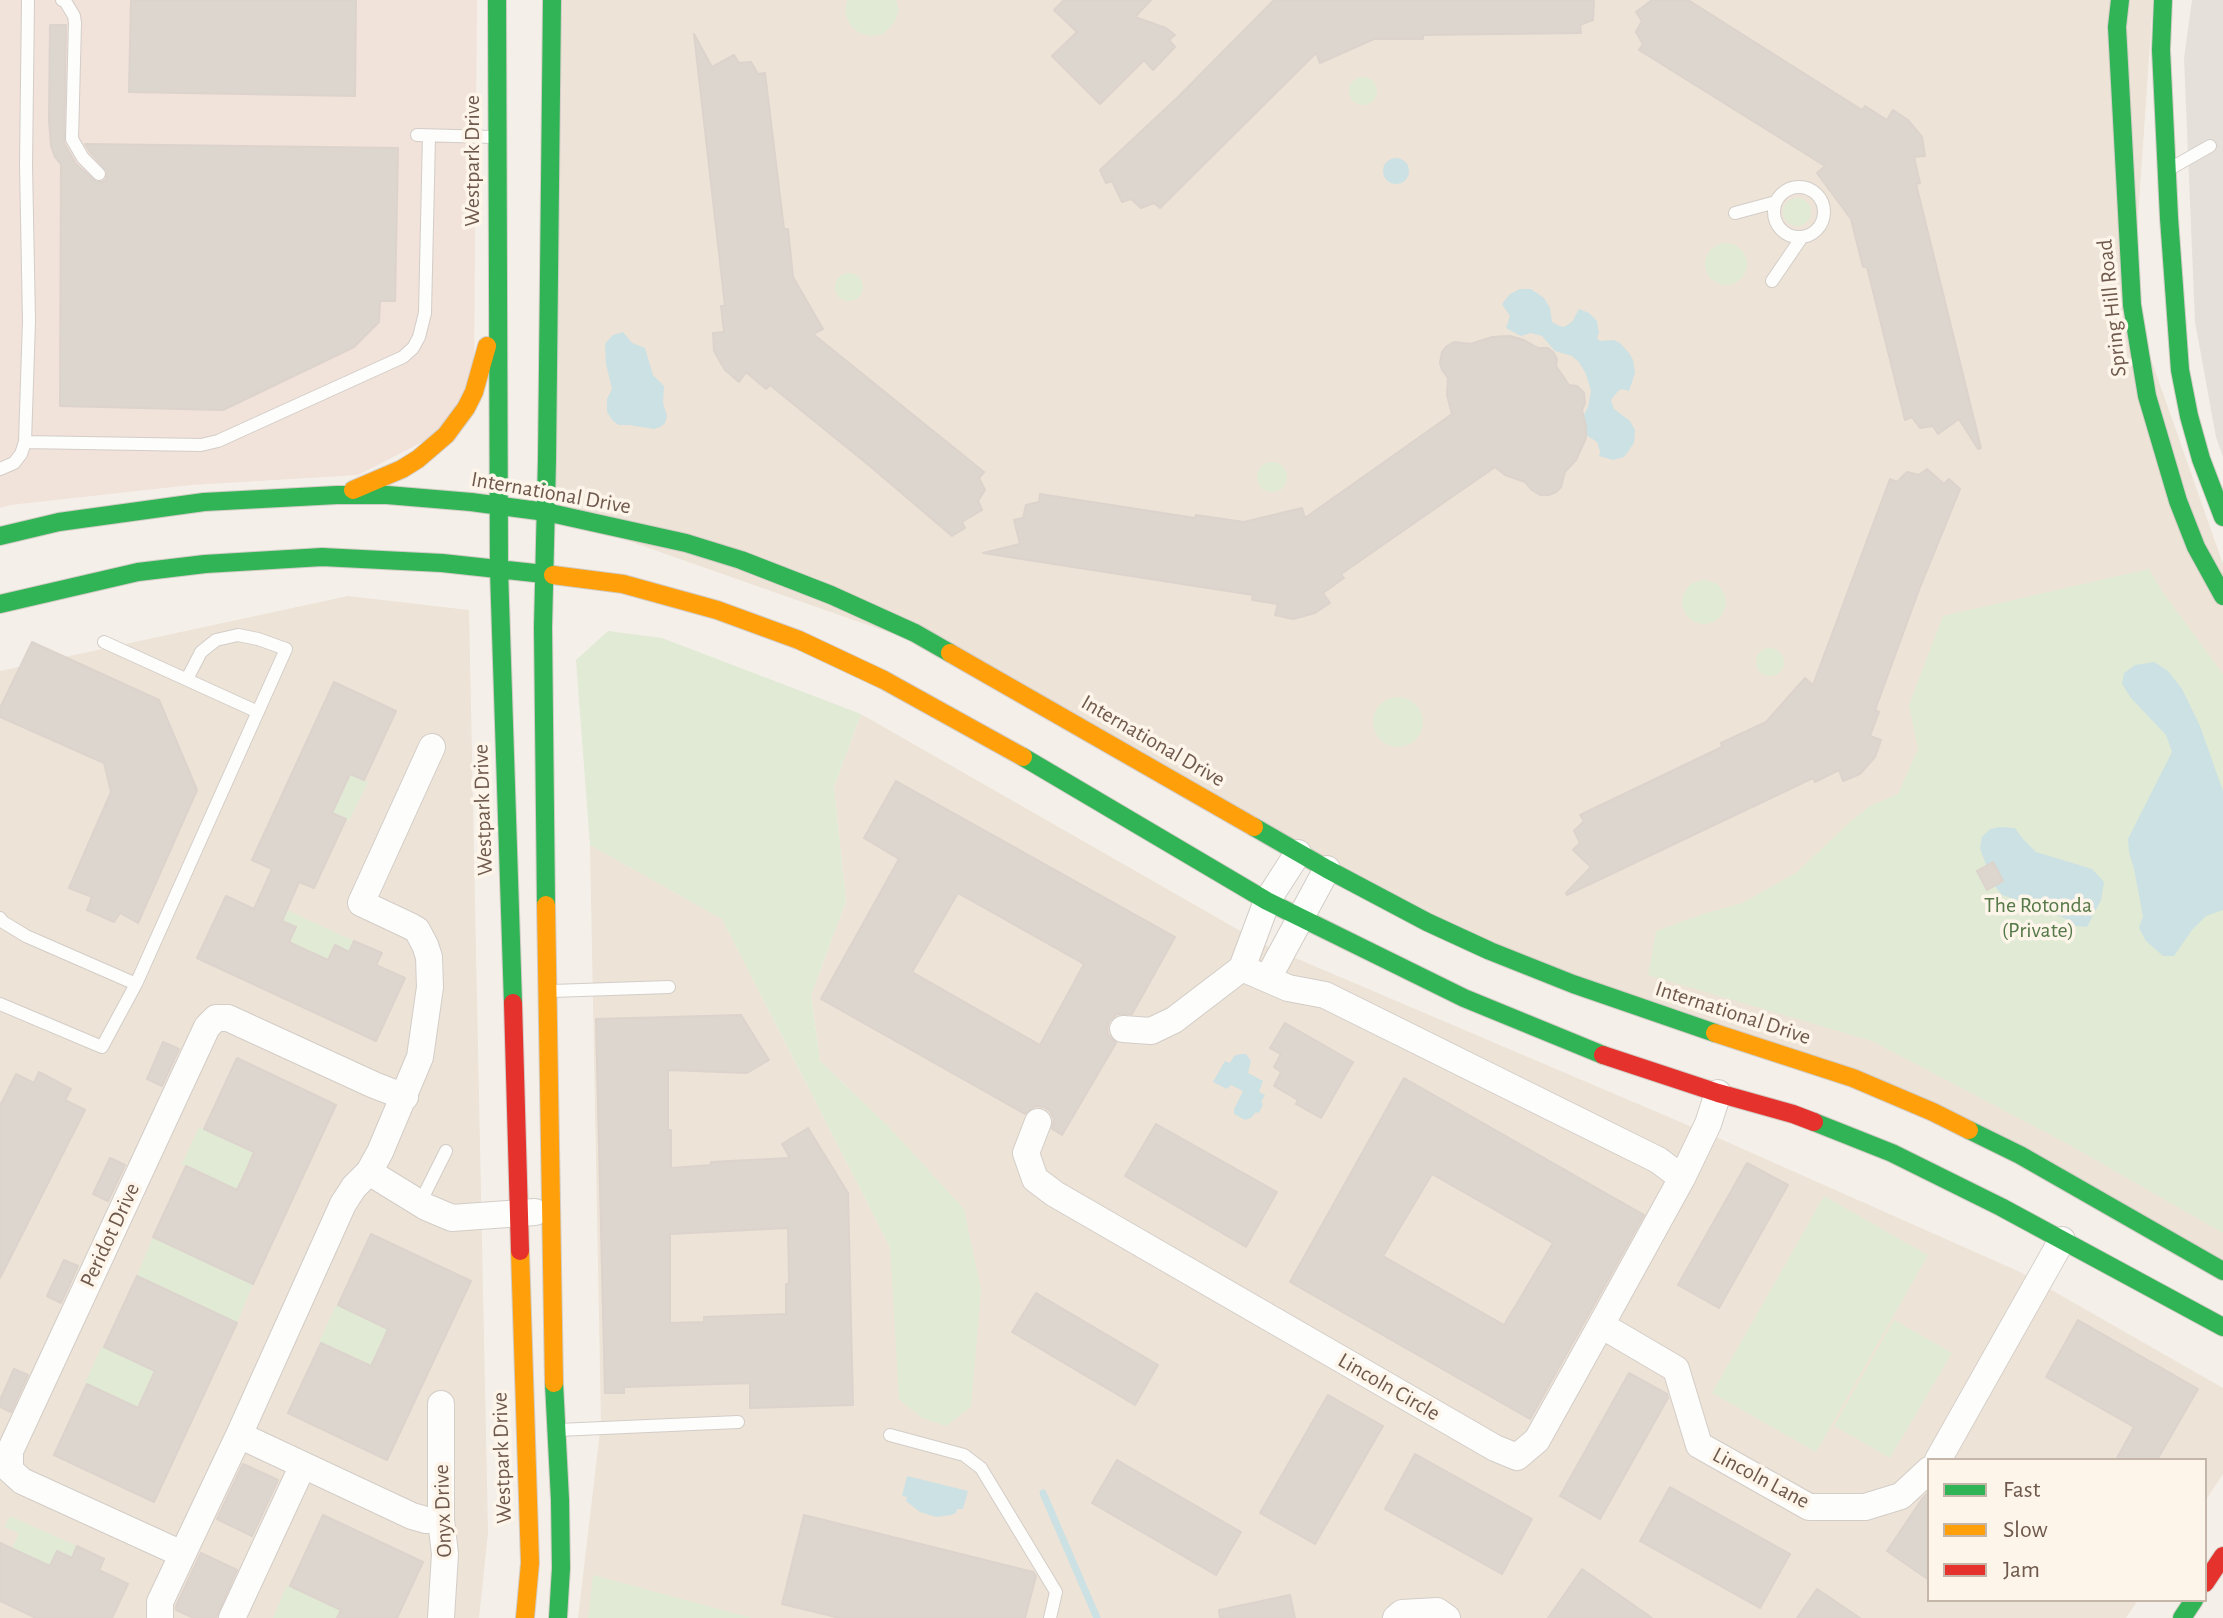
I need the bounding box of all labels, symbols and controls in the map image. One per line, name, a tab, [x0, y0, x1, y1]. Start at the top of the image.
street label: Westpark Drive	[459, 95, 485, 227]
street label: Spring Hill Road	[2092, 238, 2132, 378]
street label: International Drive	[469, 466, 633, 520]
street label: International Drive	[1076, 689, 1230, 793]
street label: Westpark Drive	[468, 744, 498, 876]
park label: The Rotonda (Private)	[1984, 892, 2092, 944]
street label: International Drive	[1652, 975, 1814, 1051]
street label: Peridot Drive	[74, 1179, 146, 1291]
street label: Lincoln Circle	[1333, 1347, 1445, 1427]
street label: Westpark Drive	[487, 1392, 517, 1524]
street label: Lincoln Lane	[1708, 1441, 1814, 1515]
legend	[1927, 1458, 2207, 1602]
street label: Onyx Drive	[428, 1464, 458, 1558]
text: Fast	[2003, 1478, 2040, 1502]
text: Slow	[2003, 1518, 2048, 1542]
text: Jam	[2003, 1558, 2040, 1582]

